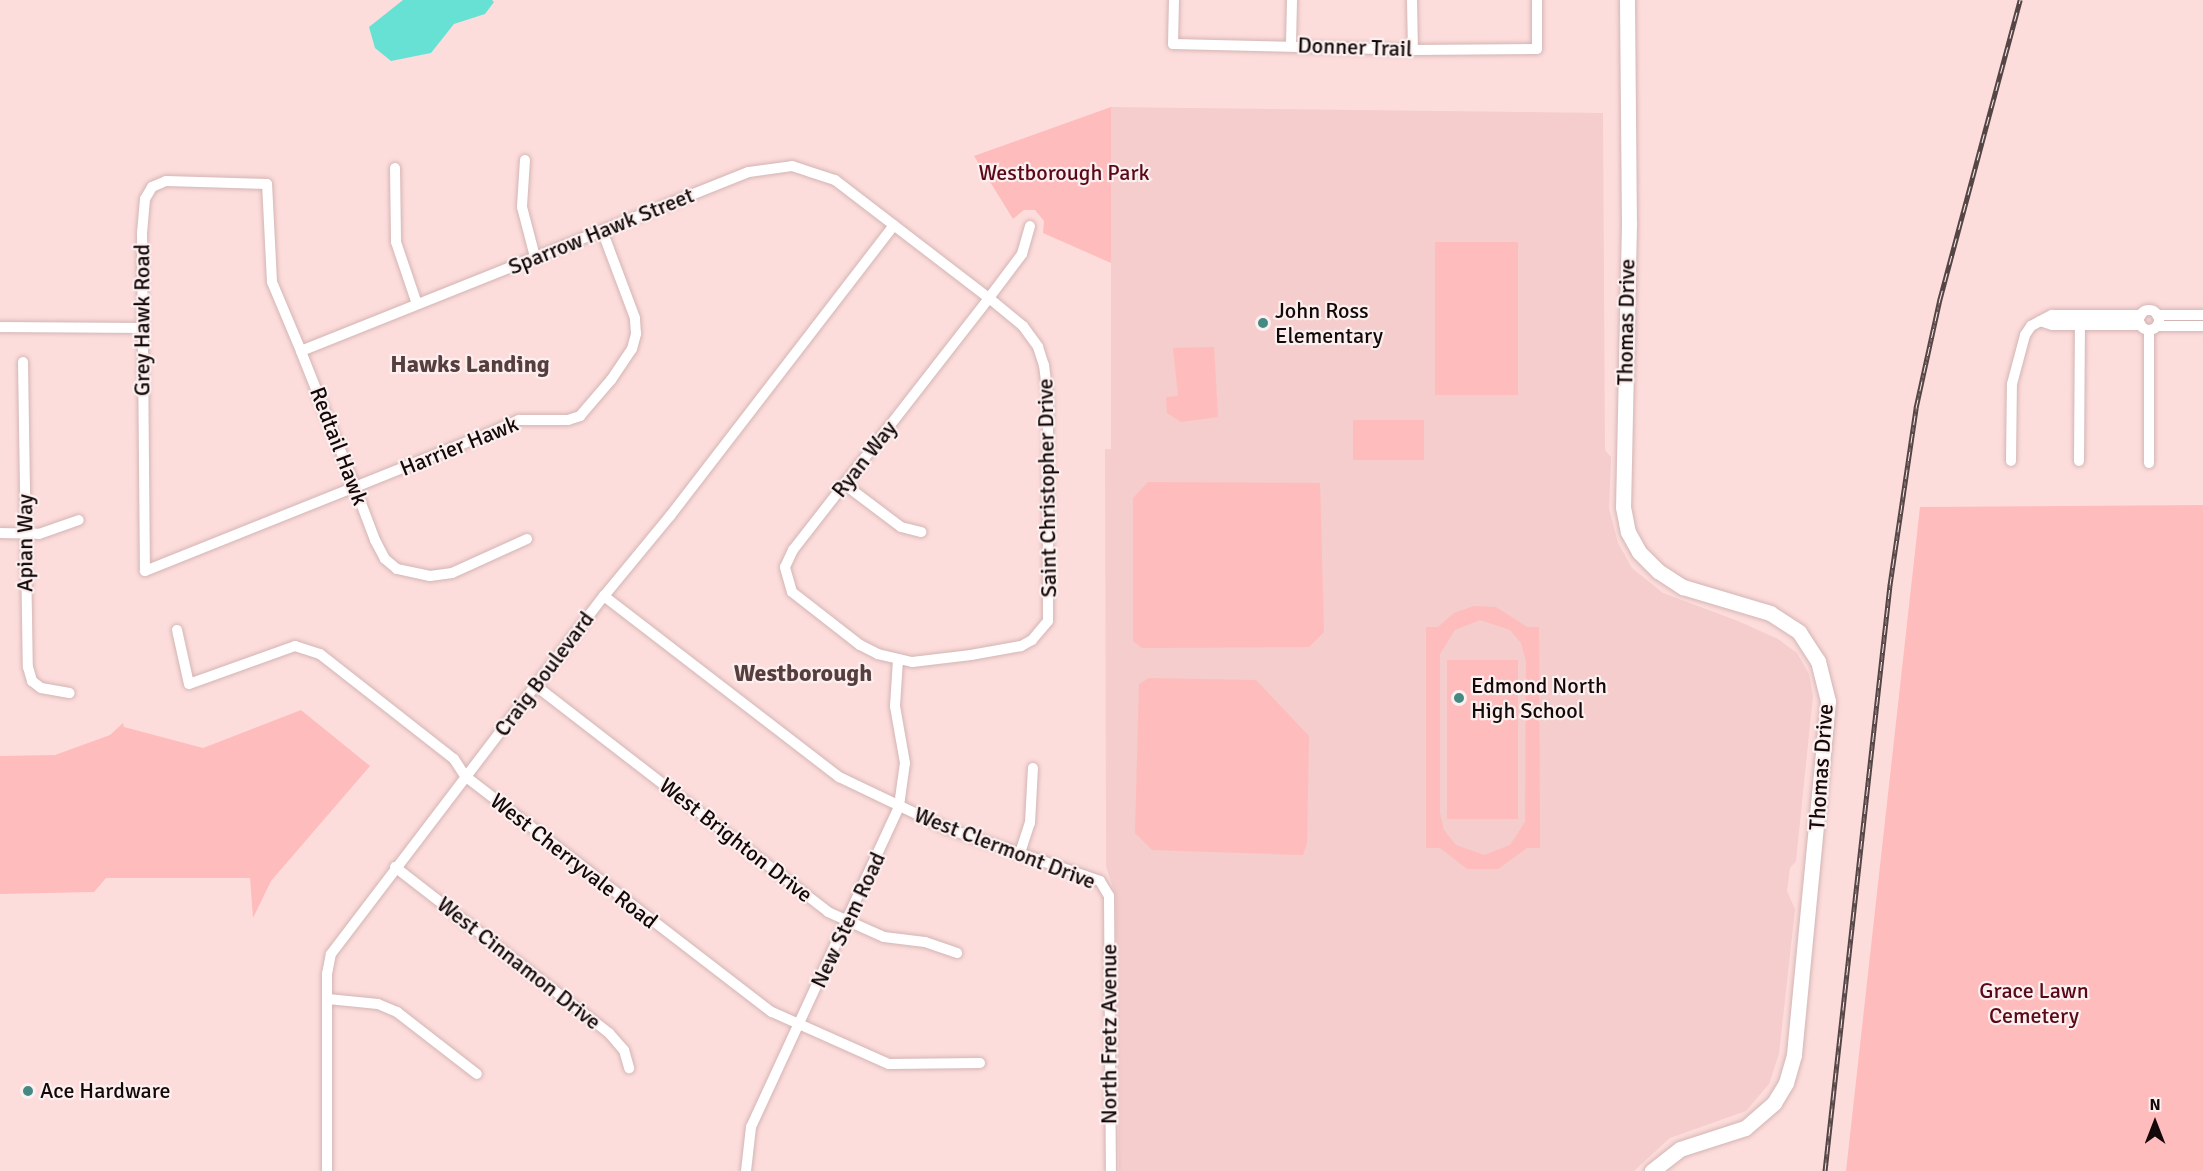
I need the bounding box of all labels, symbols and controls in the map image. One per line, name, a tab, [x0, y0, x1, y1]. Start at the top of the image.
street label: Donner Trail	[1297, 32, 1413, 62]
park label: Westborough Park	[978, 160, 1150, 186]
street label: Sparrow Hawk Street	[504, 182, 698, 280]
street label: Grey Hawk Road	[129, 244, 155, 396]
street label: Thomas Drive	[1612, 258, 1640, 386]
place label: John Ross Elementary	[1275, 297, 1383, 348]
marker: John Ross Elementary	[1256, 316, 1270, 330]
district label: Hawks Landing	[390, 351, 550, 379]
street label: Saint Christopher Drive	[1032, 378, 1062, 598]
street label: Redtail Hawk	[304, 383, 374, 509]
street label: Harrier Hawk	[396, 410, 522, 482]
street label: Ryan Way	[826, 415, 902, 503]
street label: Apian Way	[12, 494, 38, 592]
street label: Craig Boulevard	[489, 606, 599, 742]
district label: Westborough	[734, 660, 872, 688]
place label: Edmond North High School	[1471, 672, 1607, 724]
marker: Edmond North High School	[1452, 691, 1466, 705]
street label: Thomas Drive	[1803, 703, 1839, 831]
street label: West Brighton Drive	[654, 772, 818, 908]
street label: West Cherryvale Road	[485, 788, 663, 934]
street label: West Clermont Drive	[910, 801, 1100, 895]
street label: New Stem Road	[805, 848, 891, 992]
street label: West Cinnamon Drive	[432, 891, 606, 1035]
street label: North Fretz Avenue	[1096, 944, 1122, 1124]
park label: Grace Lawn Cemetery	[1979, 977, 2089, 1028]
place label: Ace Hardware	[40, 1078, 170, 1104]
marker: Ace Hardware	[21, 1084, 35, 1098]
north arrow	[2125, 1093, 2185, 1153]
text: N	[2149, 1095, 2161, 1115]

